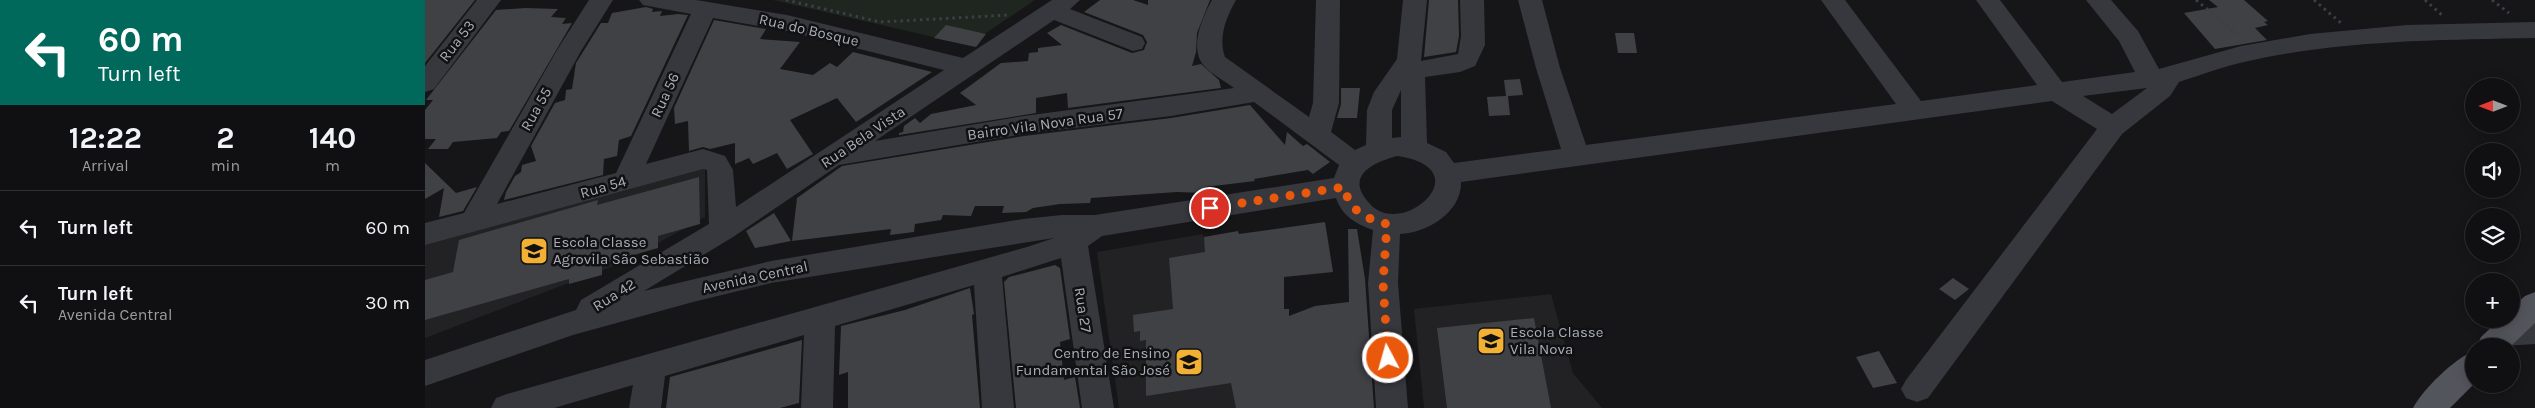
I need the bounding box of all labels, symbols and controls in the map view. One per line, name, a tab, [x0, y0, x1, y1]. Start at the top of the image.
street label: Rua do Bosque	[757, 10, 861, 50]
street label: Rua 53	[435, 17, 479, 65]
text: 60 m	[98, 19, 183, 60]
icon: left	[15, 20, 80, 85]
text: Turn left	[98, 61, 181, 87]
street label: Rua 56	[647, 70, 683, 120]
north arrow	[2465, 78, 2520, 132]
map controls	[2465, 78, 2520, 393]
street label: Rua 55	[517, 84, 555, 134]
street label: Rua Bela Vista	[817, 102, 909, 172]
street label: Bairro Vila Nova Rua 57	[966, 104, 1124, 144]
text: 12:22	[69, 120, 142, 156]
text: 2	[216, 120, 234, 156]
text: 140	[309, 120, 356, 156]
button: sound	[2465, 143, 2520, 198]
text: Arrival	[82, 156, 129, 175]
text: min	[211, 156, 240, 175]
text: m	[325, 156, 340, 175]
street label: Rua 54	[578, 172, 629, 202]
pin	[1189, 187, 1231, 229]
icon: arrive	[1196, 194, 1224, 222]
button: layers	[2465, 208, 2520, 263]
icon: left	[15, 214, 43, 242]
text: Turn left	[58, 217, 133, 239]
text: 60 m	[366, 217, 410, 239]
place label: Escola Classe Agrovila São Sebastião	[553, 233, 709, 268]
school or university icon: Escola Classe Agrovila São Sebastião	[519, 236, 549, 266]
street label: Avenida Central	[701, 257, 809, 297]
button: +	[2465, 273, 2520, 328]
street label: Rua 42	[589, 275, 639, 315]
text: Turn left	[58, 283, 133, 305]
street label: Rua 27	[1071, 286, 1095, 334]
icon: left	[15, 289, 43, 317]
text: 30 m	[365, 292, 410, 314]
text: Avenida Central	[58, 305, 172, 324]
place label: Escola Classe Vila Nova	[1510, 323, 1603, 358]
school or university icon: Escola Classe Vila Nova	[1476, 326, 1506, 356]
position arrow	[1361, 331, 1413, 383]
button: −	[2465, 338, 2520, 393]
place label: Centro de Ensino Fundamental São José	[1016, 344, 1170, 379]
school or university icon: Centro de Ensino Fundamental São José	[1174, 347, 1204, 377]

